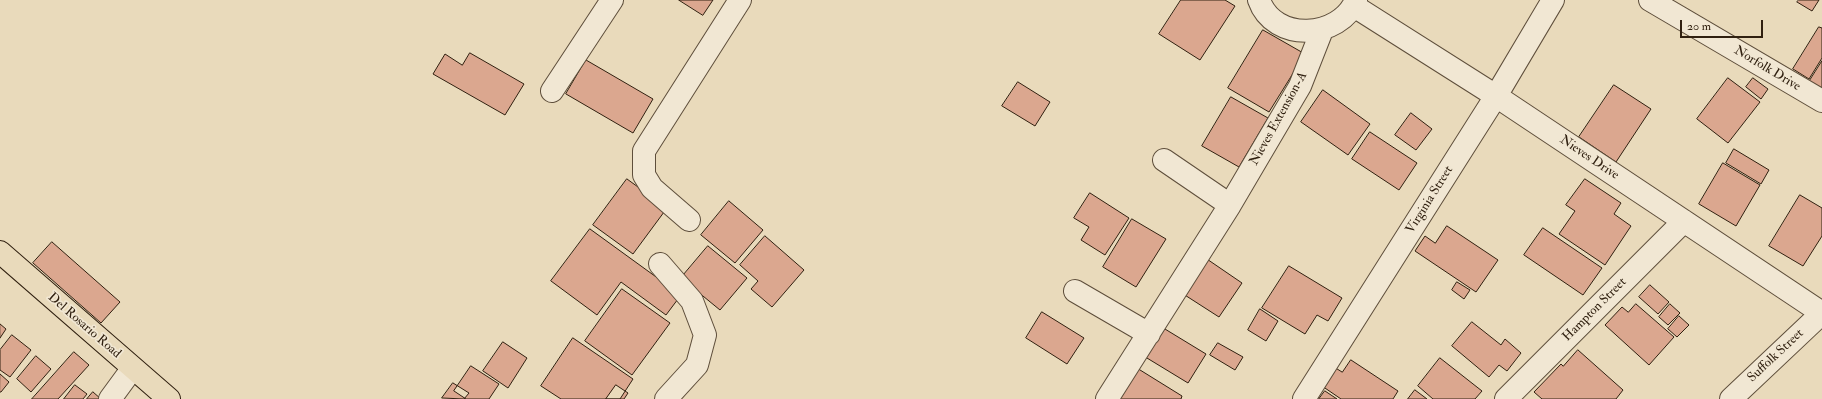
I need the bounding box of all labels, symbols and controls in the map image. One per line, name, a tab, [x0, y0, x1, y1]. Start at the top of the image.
scale bar	[1682, 12, 1765, 38]
text: 20 m	[1687, 19, 1711, 34]
street label: Norfolk Drive	[1731, 43, 1803, 95]
street label: Nieves Extension-A	[1247, 70, 1311, 168]
street label: Nieves Drive	[1556, 132, 1622, 184]
street label: Virginia Street	[1403, 163, 1457, 237]
street label: Hampton Street	[1560, 275, 1630, 345]
street label: Del Rosario Road	[44, 290, 124, 362]
street label: Suffolk Street	[1745, 326, 1807, 386]

